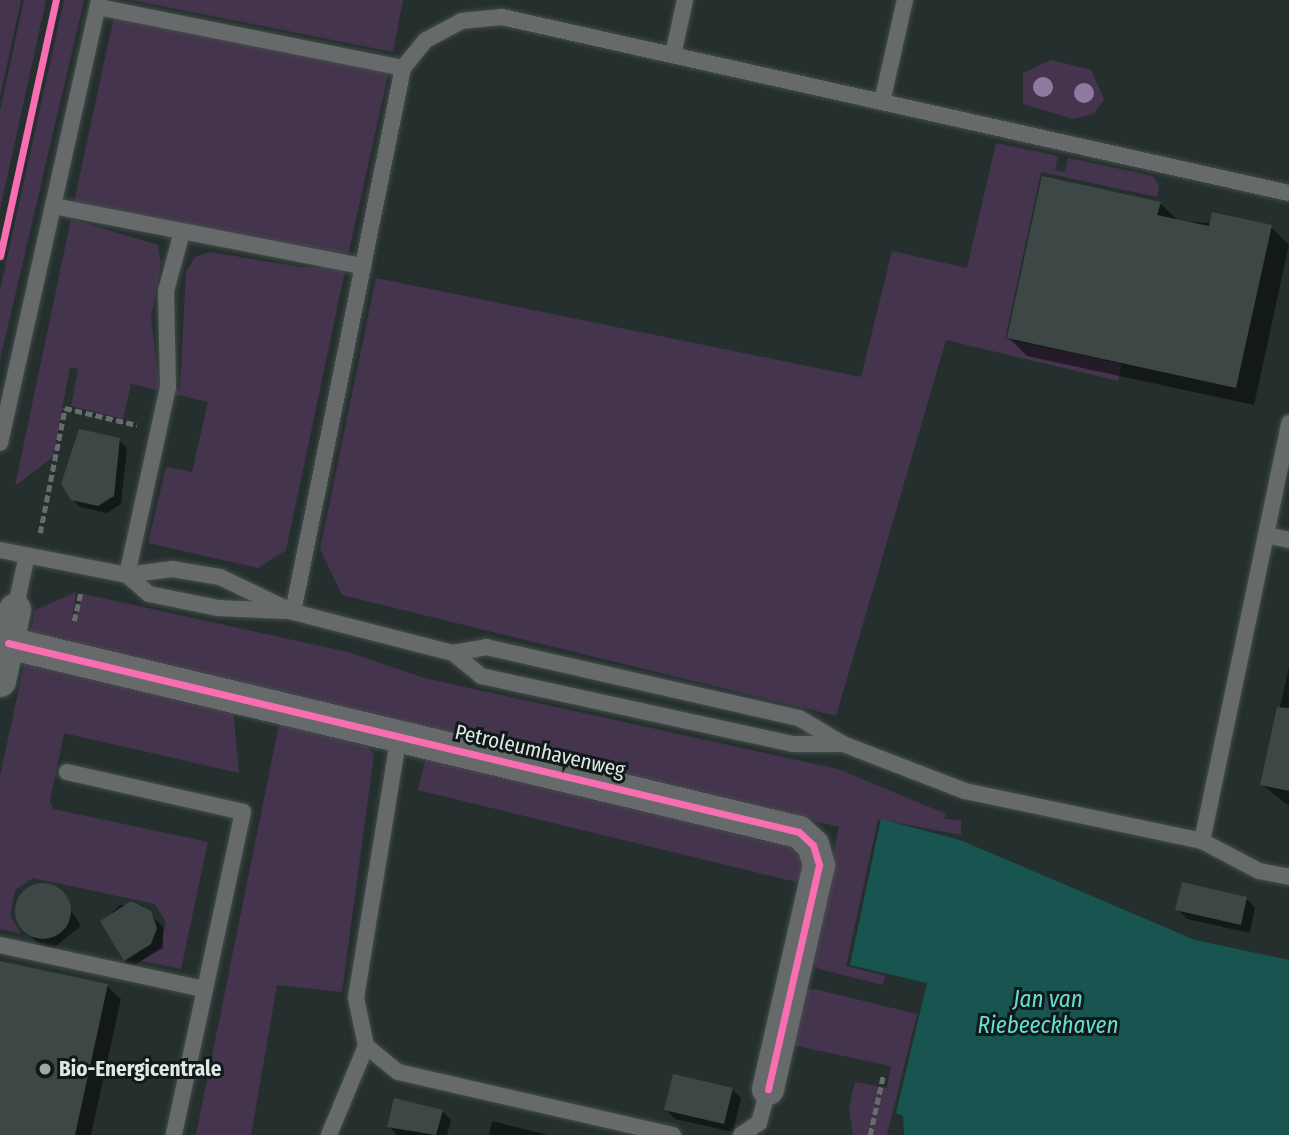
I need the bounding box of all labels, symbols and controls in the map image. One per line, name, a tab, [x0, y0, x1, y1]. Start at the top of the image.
street label: Petroleumhavenweg	[452, 719, 628, 783]
water label: Jan van Riebeeckhaven	[978, 985, 1118, 1039]
place label: Bio-Energicentrale	[59, 1056, 221, 1082]
marker: Bio-Energicentrale	[37, 1061, 53, 1077]

